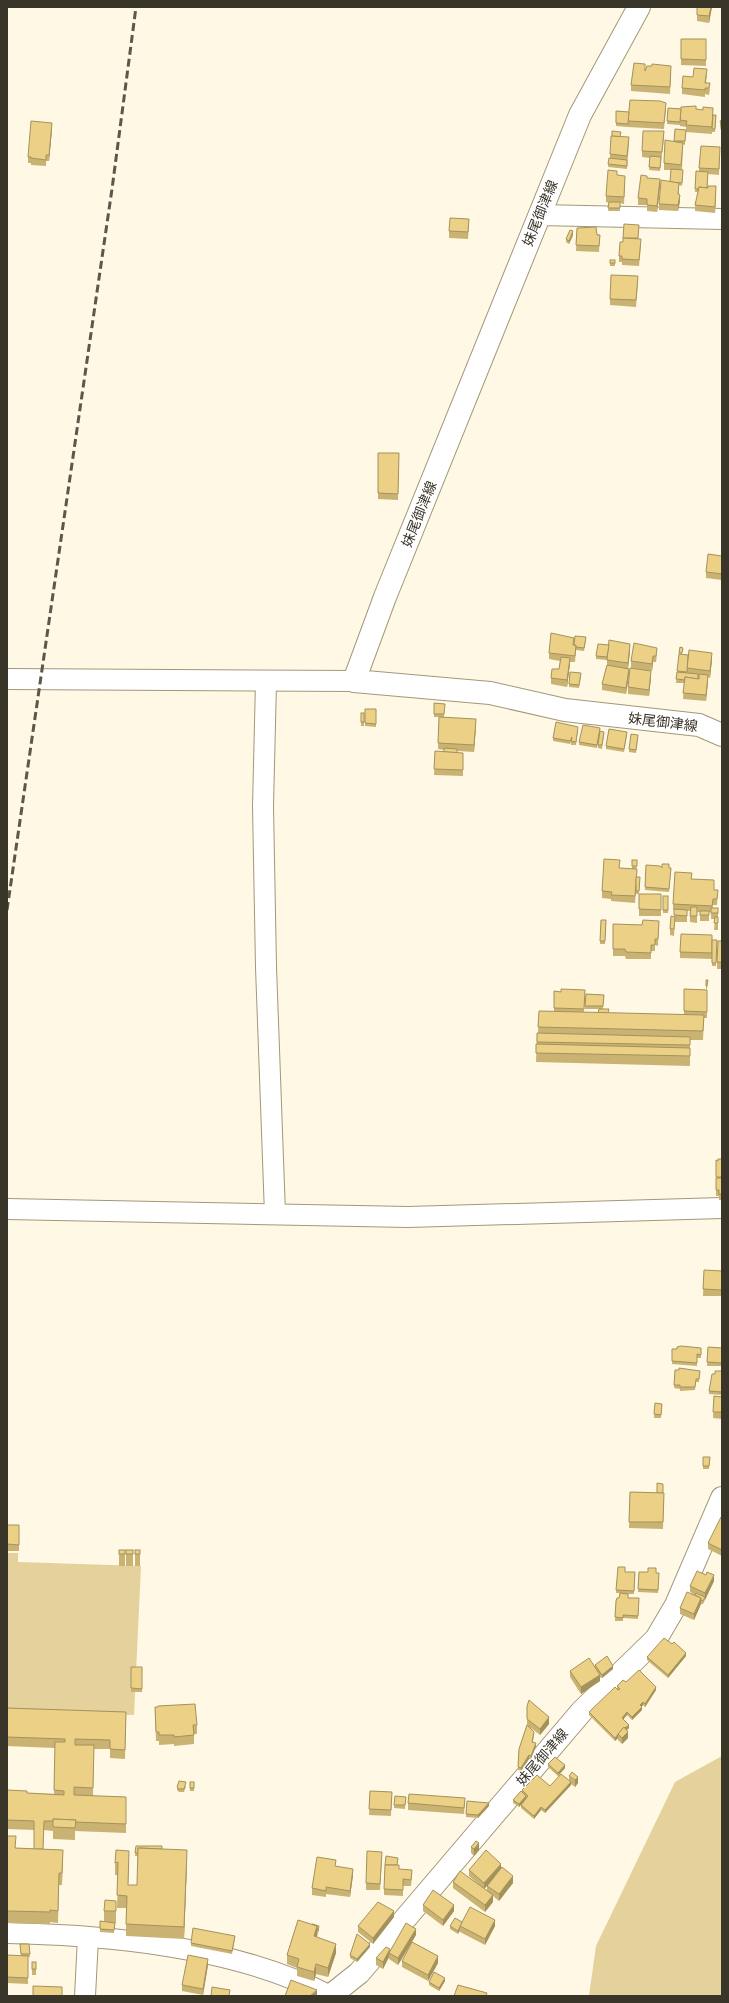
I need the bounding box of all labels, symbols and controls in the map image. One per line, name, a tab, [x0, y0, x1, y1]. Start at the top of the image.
street label: 妹尾御津線	[519, 178, 561, 248]
street label: 妹尾御津線	[398, 479, 440, 549]
street label: 妹尾御津線	[627, 710, 699, 734]
street label: 妹尾御津線	[513, 1725, 571, 1789]

